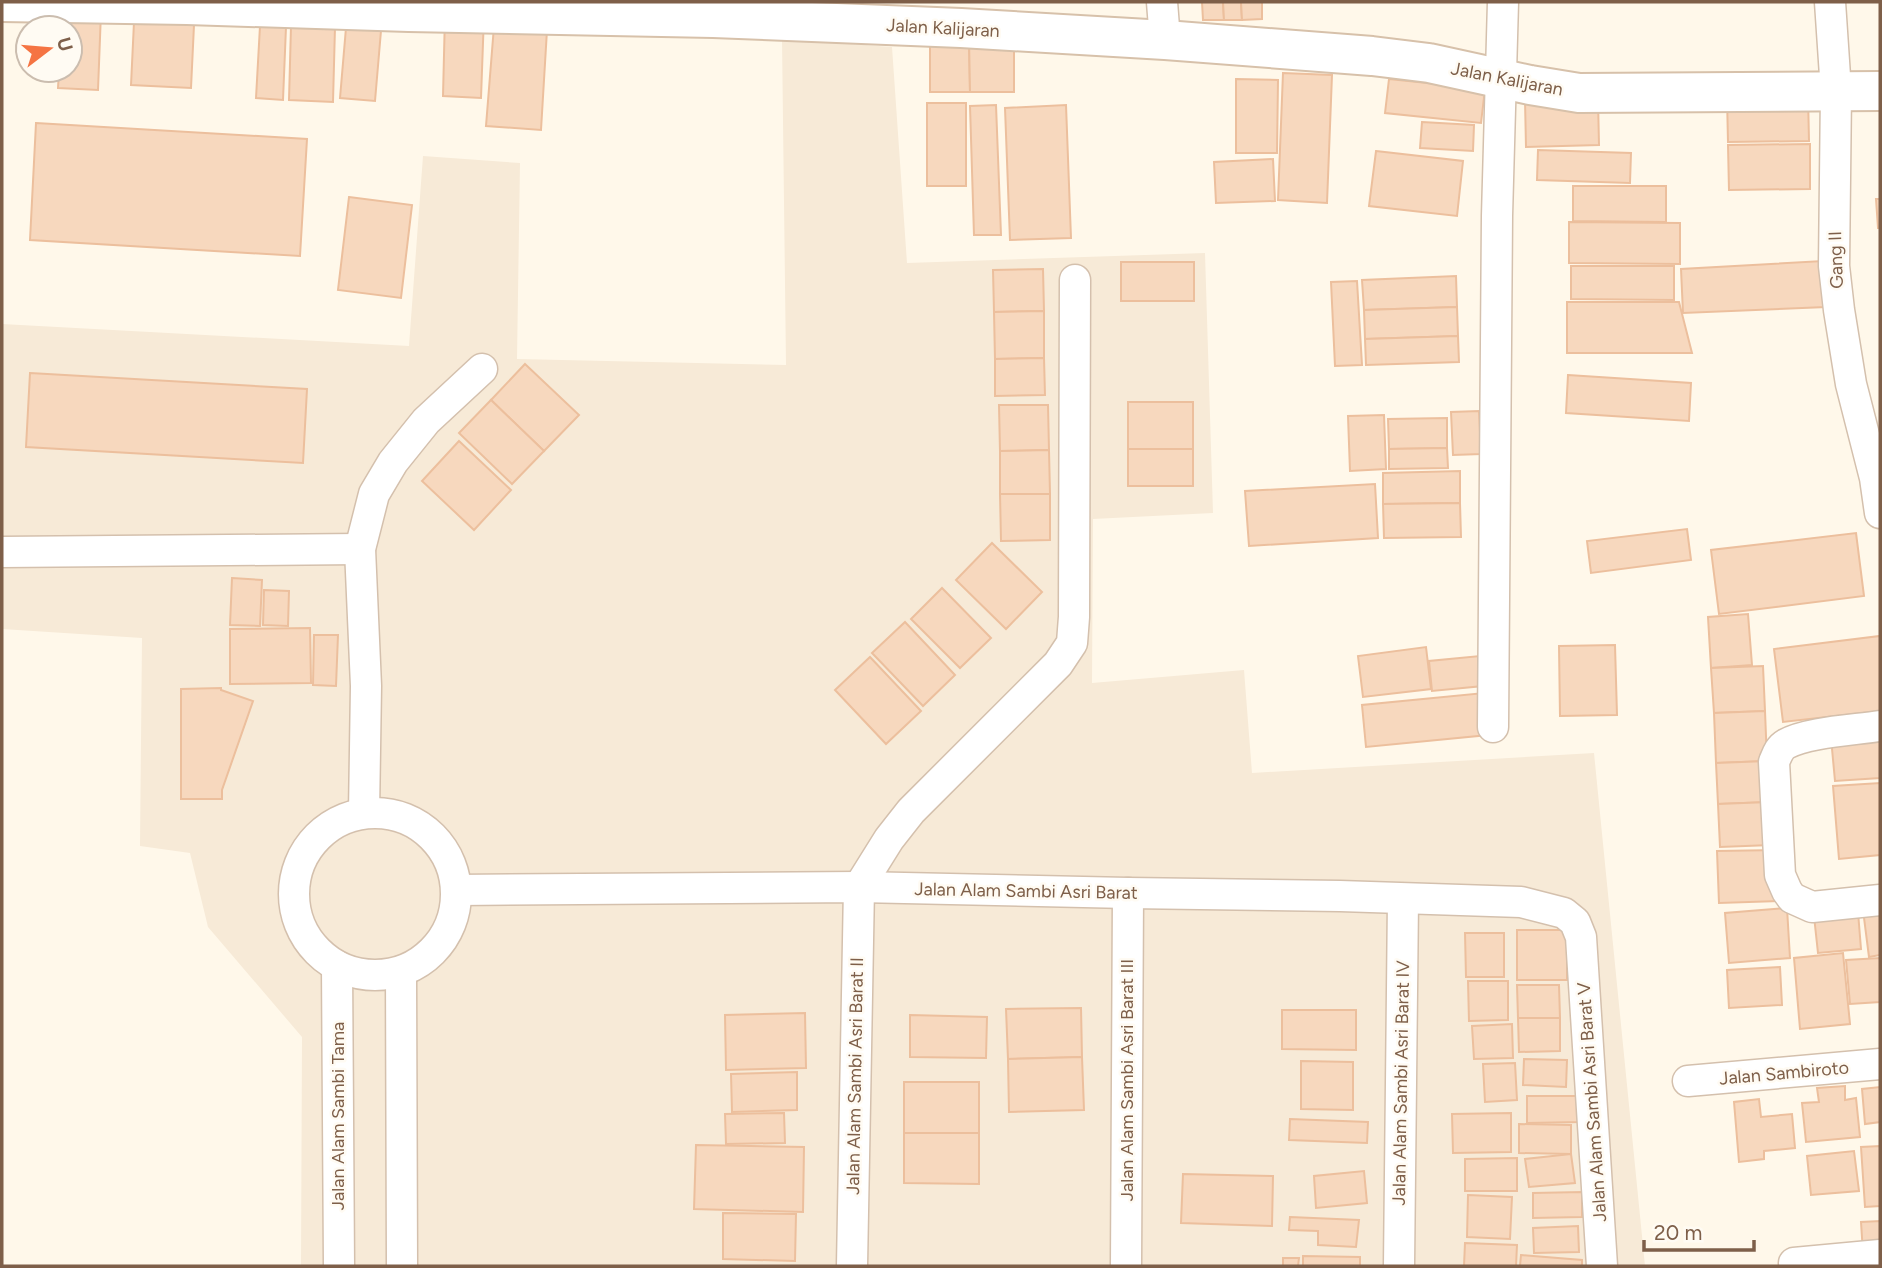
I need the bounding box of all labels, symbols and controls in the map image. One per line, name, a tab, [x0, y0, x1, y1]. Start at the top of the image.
north arrow	[14, 14, 84, 84]
street label: Jalan Kalijaran	[886, 14, 1000, 42]
text: U	[52, 35, 78, 54]
street label: Jalan Kalijaran	[1449, 57, 1565, 101]
street label: Gang II	[1824, 231, 1848, 289]
street label: Jalan Alam Sambi Asri Barat	[914, 878, 1138, 904]
street label: Jalan Alam Sambi Asri Barat II	[842, 957, 868, 1195]
street label: Jalan Alam Sambi Asri Barat III	[1116, 959, 1138, 1201]
street label: Jalan Alam Sambi Asri Barat IV	[1388, 960, 1414, 1206]
street label: Jalan Alam Sambi Asri Barat V	[1573, 981, 1611, 1223]
street label: Jalan Alam Sambi Tama	[327, 1022, 349, 1210]
street label: Jalan Sambiroto	[1718, 1056, 1850, 1090]
scale bar	[1644, 1208, 1754, 1252]
text: 20 m	[1654, 1220, 1702, 1245]

